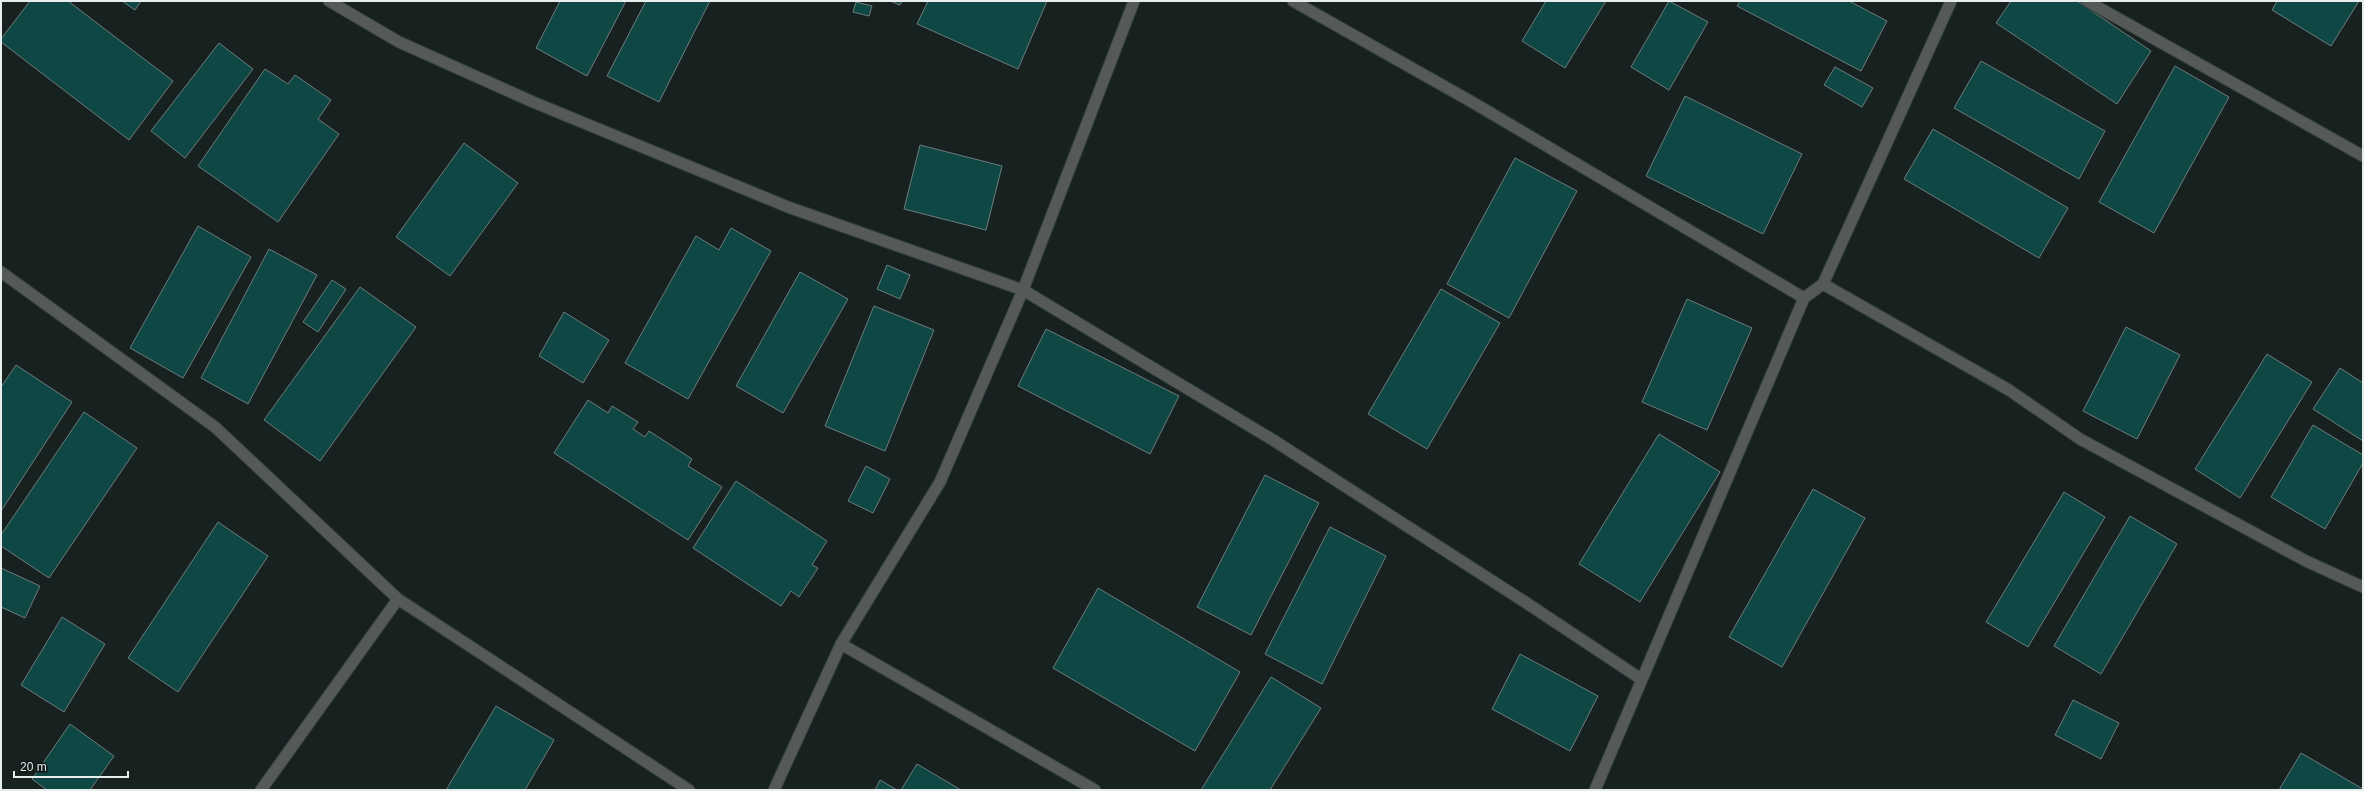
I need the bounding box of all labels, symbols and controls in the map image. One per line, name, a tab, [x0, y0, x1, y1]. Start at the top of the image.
scale bar	[14, 753, 128, 779]
text: 20 m	[20, 760, 47, 774]

